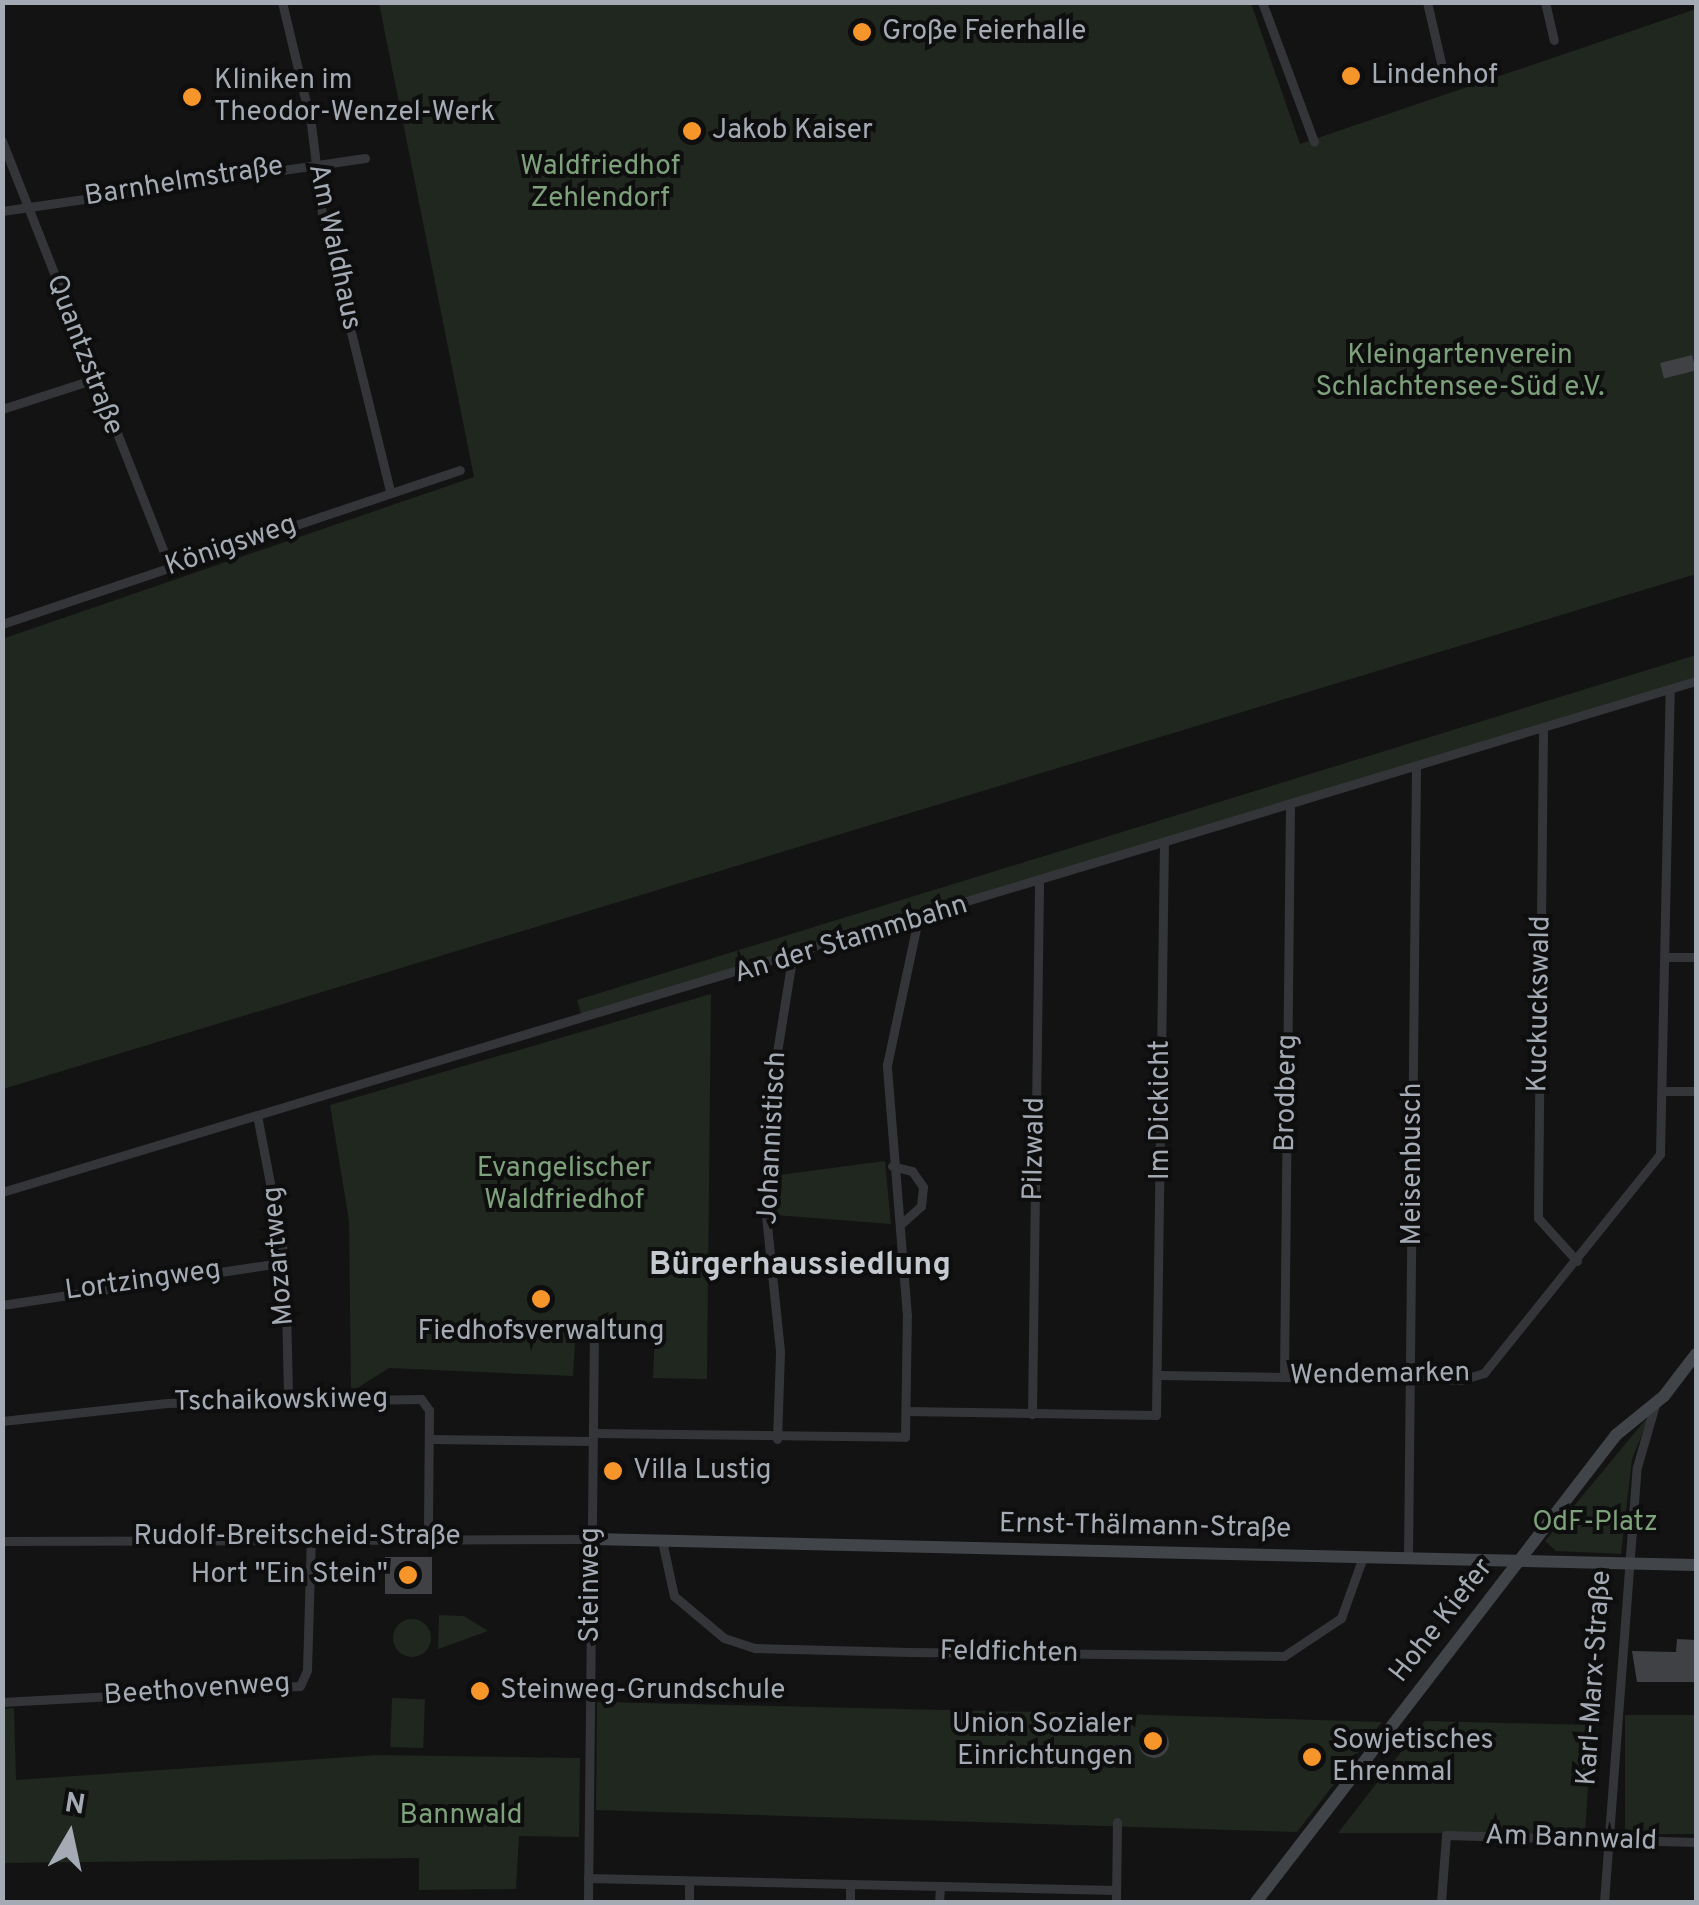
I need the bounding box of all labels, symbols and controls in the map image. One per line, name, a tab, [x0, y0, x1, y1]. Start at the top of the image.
place label: Große Feierhalle	[882, 15, 1086, 49]
marker: Große Feierhalle	[851, 21, 873, 43]
place label: Lindenhof	[1371, 59, 1498, 93]
place label: Kliniken im Theodor-Wenzel-Werk	[214, 64, 495, 130]
marker: Lindenhof	[1340, 65, 1362, 87]
marker: Kliniken im Theodor-Wenzel-Werk	[179, 84, 205, 110]
place label: Jakob Kaiser	[712, 114, 873, 148]
marker: Jakob Kaiser	[681, 120, 703, 142]
street label: Barnhelmstraße	[82, 150, 286, 214]
park label: Waldfriedhof Zehlendorf	[520, 150, 680, 216]
street label: Am Waldhaus	[300, 161, 368, 333]
street label: Quantzstraße	[38, 270, 130, 440]
park label: Kleingartenverein Schlachtensee-Süd e.V.	[1315, 339, 1605, 405]
street label: Königsweg	[161, 508, 301, 584]
street label: An der Stammbahn	[730, 889, 972, 991]
street label: Kuckuckswald	[1522, 915, 1558, 1093]
street label: Brodberg	[1269, 1034, 1305, 1152]
street label: Im Dickicht	[1144, 1040, 1178, 1180]
street label: Johannistisch	[752, 1050, 794, 1226]
street label: Meisenbusch	[1396, 1083, 1430, 1245]
street label: Pilzwald	[1017, 1097, 1053, 1201]
park label: Evangelischer Waldfriedhof	[477, 1152, 651, 1218]
street label: Mozartweg	[256, 1185, 302, 1327]
district label: Bürgerhaussiedlung	[649, 1247, 951, 1285]
street label: Lortzingweg	[63, 1253, 223, 1309]
marker: Fiedhofsverwaltung	[530, 1288, 552, 1310]
place label: Fiedhofsverwaltung	[417, 1315, 665, 1349]
street label: Wendemarken	[1290, 1357, 1470, 1393]
street label: Tschaikowskiweg	[174, 1382, 388, 1420]
place label: Villa Lustig	[633, 1454, 772, 1488]
marker: Villa Lustig	[602, 1460, 624, 1482]
park label: OdF-Platz	[1532, 1506, 1658, 1540]
street label: Ernst-Thälmann-Straße	[999, 1508, 1291, 1546]
street label: Rudolf-Breitscheid-Straße	[133, 1520, 461, 1554]
street label: Steinweg	[574, 1527, 608, 1643]
street label: Hohe Kiefer	[1383, 1552, 1501, 1690]
place label: Hort "Ein Stein"	[191, 1558, 388, 1592]
marker: Hort "Ein Stein"	[397, 1564, 419, 1586]
street label: Karl-Marx-Straße	[1571, 1569, 1619, 1787]
street label: Feldfichten	[939, 1635, 1079, 1671]
street label: Beethovenweg	[103, 1667, 291, 1713]
place label: Steinweg-Grundschule	[500, 1674, 785, 1708]
marker: Steinweg-Grundschule	[469, 1680, 491, 1702]
place label: Union Sozialer Einrichtungen	[952, 1708, 1133, 1774]
place label: Sowjetisches Ehrenmal	[1332, 1724, 1494, 1790]
marker: Union Sozialer Einrichtungen	[1142, 1730, 1164, 1752]
marker: Sowjetisches Ehrenmal	[1301, 1746, 1323, 1768]
north arrow	[20, 1785, 120, 1885]
text: N	[62, 1786, 87, 1825]
park label: Bannwald	[400, 1799, 522, 1833]
street label: Am Bannwald	[1484, 1819, 1658, 1859]

